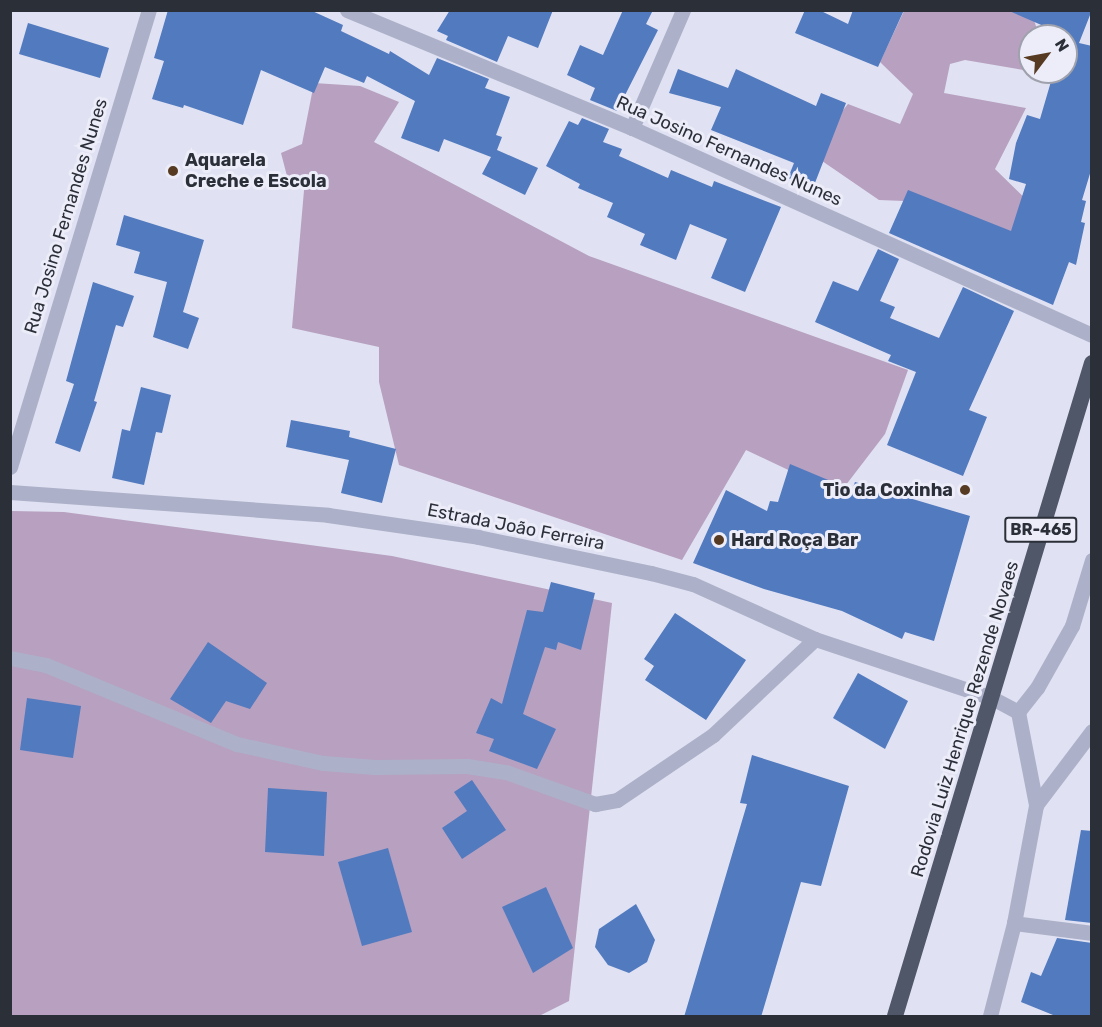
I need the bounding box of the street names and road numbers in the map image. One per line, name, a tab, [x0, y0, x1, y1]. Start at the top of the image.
street label: Rua Josino Fernandes Nunes	[613, 91, 845, 211]
street label: Rua Josino Fernandes Nunes	[20, 96, 112, 336]
street label: Estrada João Ferreira	[426, 499, 606, 555]
road number: BR-465	[1004, 517, 1078, 543]
street label: Rodovia Luiz Henrique Rezende Novaes	[907, 558, 1023, 880]

